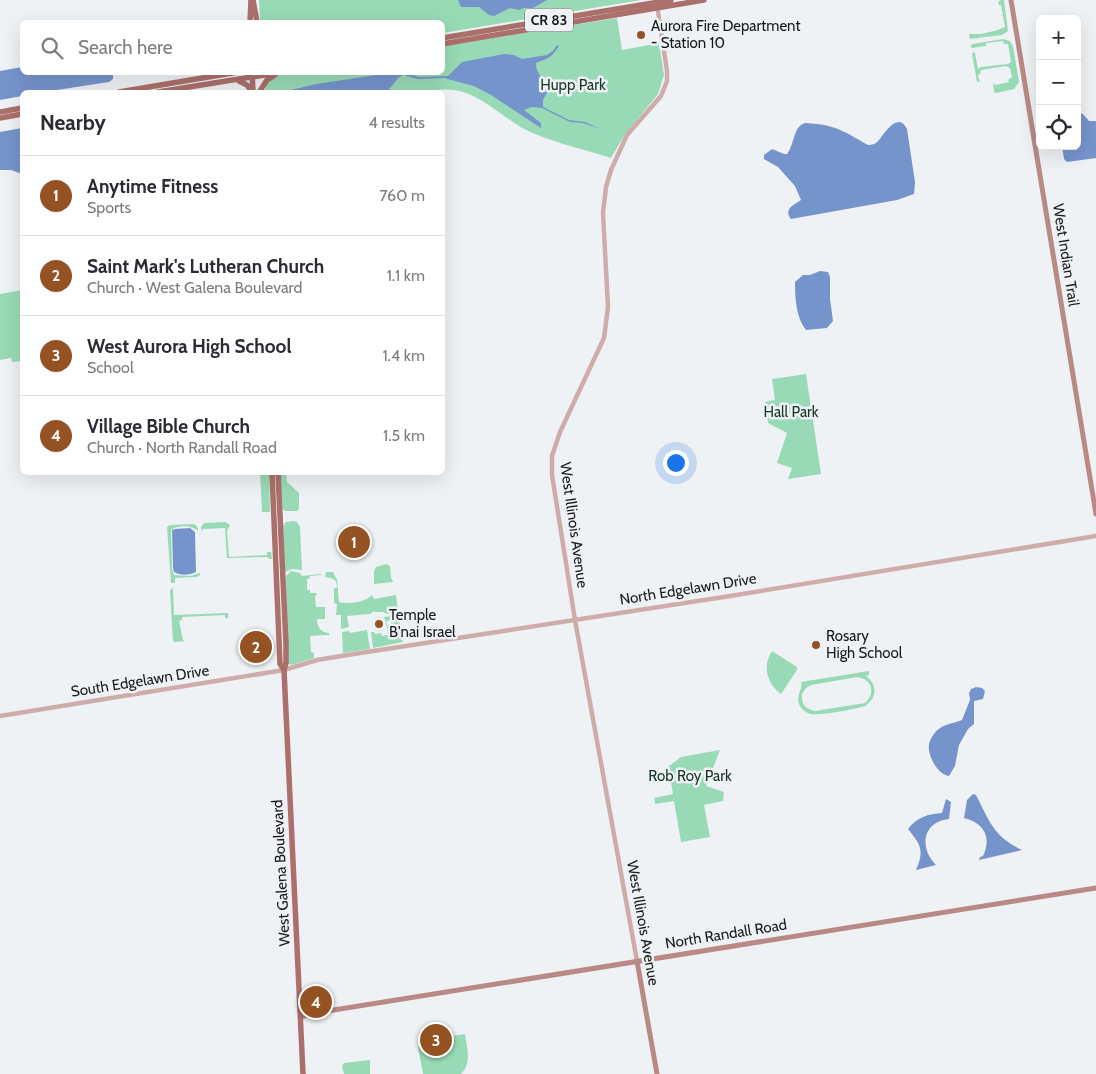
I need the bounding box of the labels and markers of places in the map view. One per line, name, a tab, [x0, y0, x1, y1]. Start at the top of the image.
place label: Aurora Fire Department - Station 10	[651, 17, 800, 52]
marker: Aurora Fire Department - Station 10	[635, 29, 647, 41]
pin: 1	[338, 523, 370, 561]
place label: Temple B'nai Israel	[389, 606, 456, 641]
marker: Temple B'nai Israel	[373, 618, 385, 630]
place label: Rosary High School	[826, 627, 903, 662]
pin: 2	[240, 628, 272, 666]
marker: Rosary High School	[810, 639, 822, 651]
pin: 4	[300, 983, 332, 1021]
pin: 3	[420, 1021, 452, 1059]

